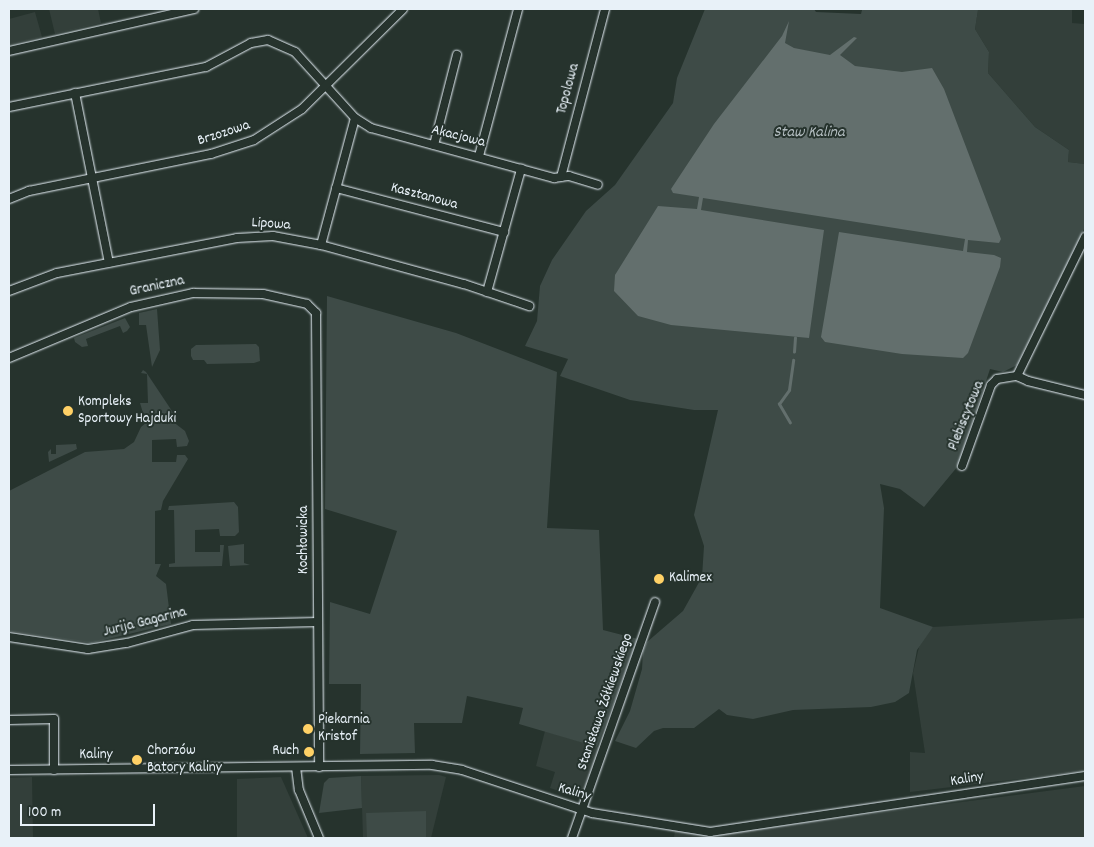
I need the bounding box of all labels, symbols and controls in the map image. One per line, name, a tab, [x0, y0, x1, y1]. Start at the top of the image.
street label: Topolowa	[554, 62, 584, 116]
street label: Brzozowa	[195, 117, 253, 151]
street label: Akacjowa	[429, 122, 487, 152]
water label: Staw Kalina	[774, 123, 844, 143]
street label: Kasztanowa	[388, 179, 460, 215]
street label: Lipowa	[251, 215, 291, 235]
street label: Graniczna	[128, 272, 186, 302]
street label: Plebiscytowa	[945, 379, 989, 453]
place label: Kompleks Sportowy Hajduki	[78, 393, 176, 428]
marker: Kompleks Sportowy Hajduki	[62, 405, 74, 417]
street label: Kochłowicka	[296, 506, 314, 574]
place label: Kalimex	[669, 570, 712, 588]
marker: Kalimex	[653, 573, 665, 585]
street label: Jurija Gagarina	[102, 604, 188, 642]
street label: Stanisława Żółkiewskiego	[574, 631, 638, 773]
place label: Piekarnia Kristof	[318, 711, 370, 746]
marker: Piekarnia Kristof	[302, 723, 314, 735]
place label: Chorzów Batory Kaliny	[147, 742, 222, 777]
place label: Ruch	[272, 743, 299, 761]
marker: Ruch	[303, 746, 315, 758]
street label: Kaliny	[79, 747, 113, 765]
marker: Chorzów Batory Kaliny	[131, 754, 143, 766]
street label: Kaliny	[949, 769, 985, 791]
street label: Kaliny	[555, 780, 593, 806]
scale bar	[22, 794, 158, 826]
text: 100 m	[28, 802, 61, 824]

